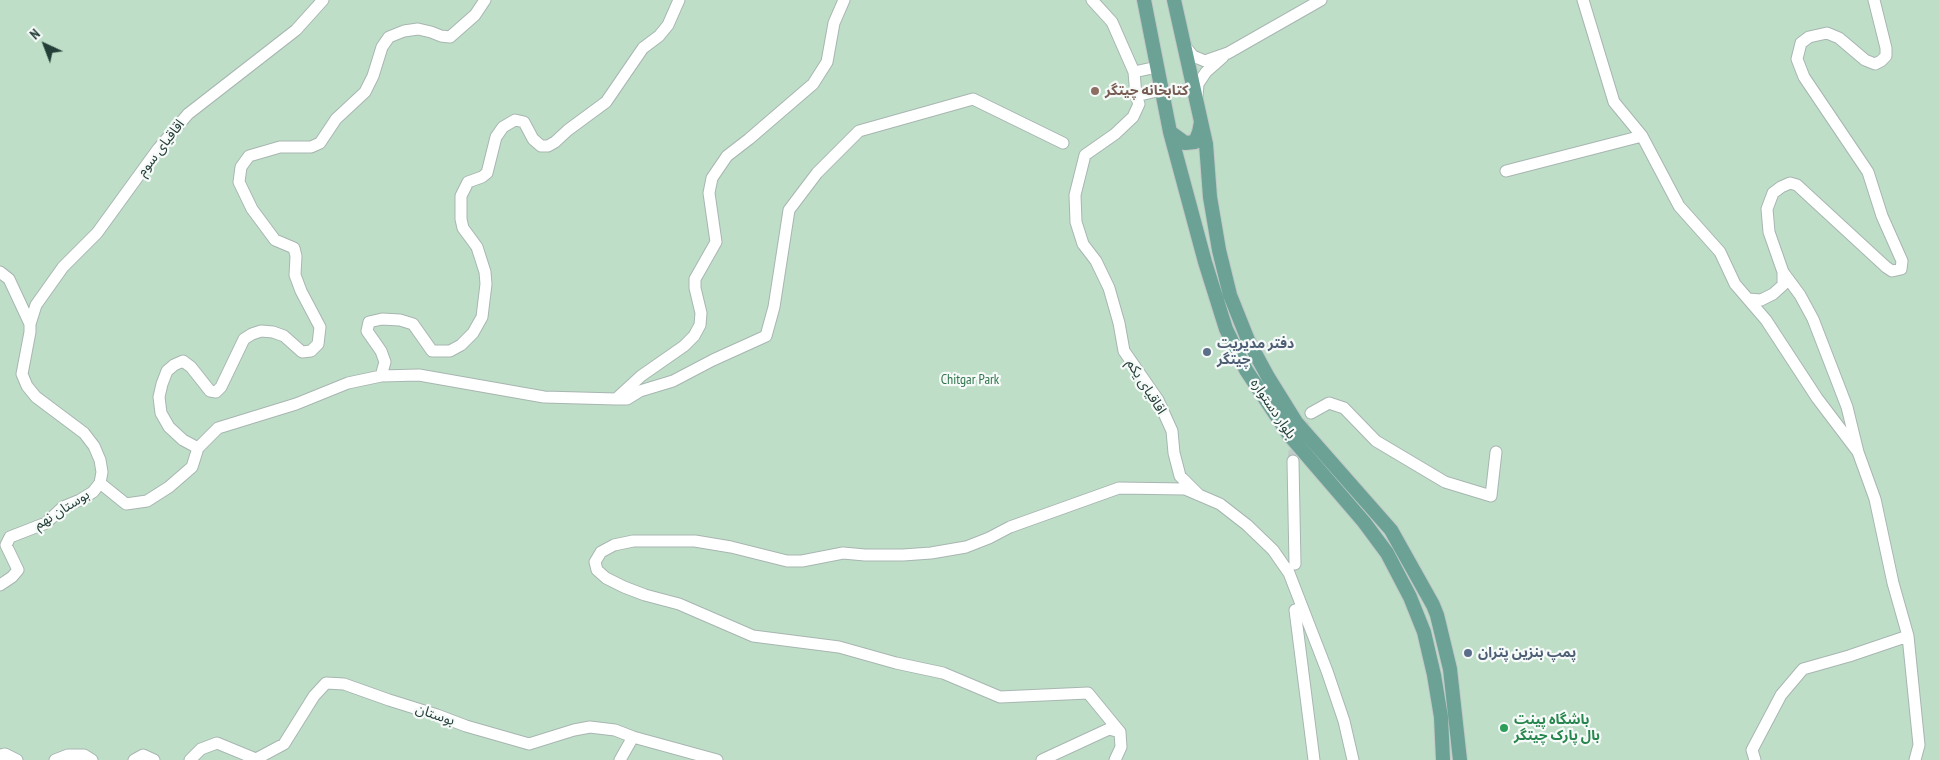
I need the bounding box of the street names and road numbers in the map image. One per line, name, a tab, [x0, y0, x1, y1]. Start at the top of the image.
street label: اقاقیای سوم	[134, 116, 188, 180]
street label: اقاقیای یکم	[1122, 356, 1170, 418]
street label: بلوار دستواره	[1247, 376, 1299, 442]
street label: بوستان نهم	[31, 486, 93, 534]
street label: بوستان	[413, 701, 457, 729]

